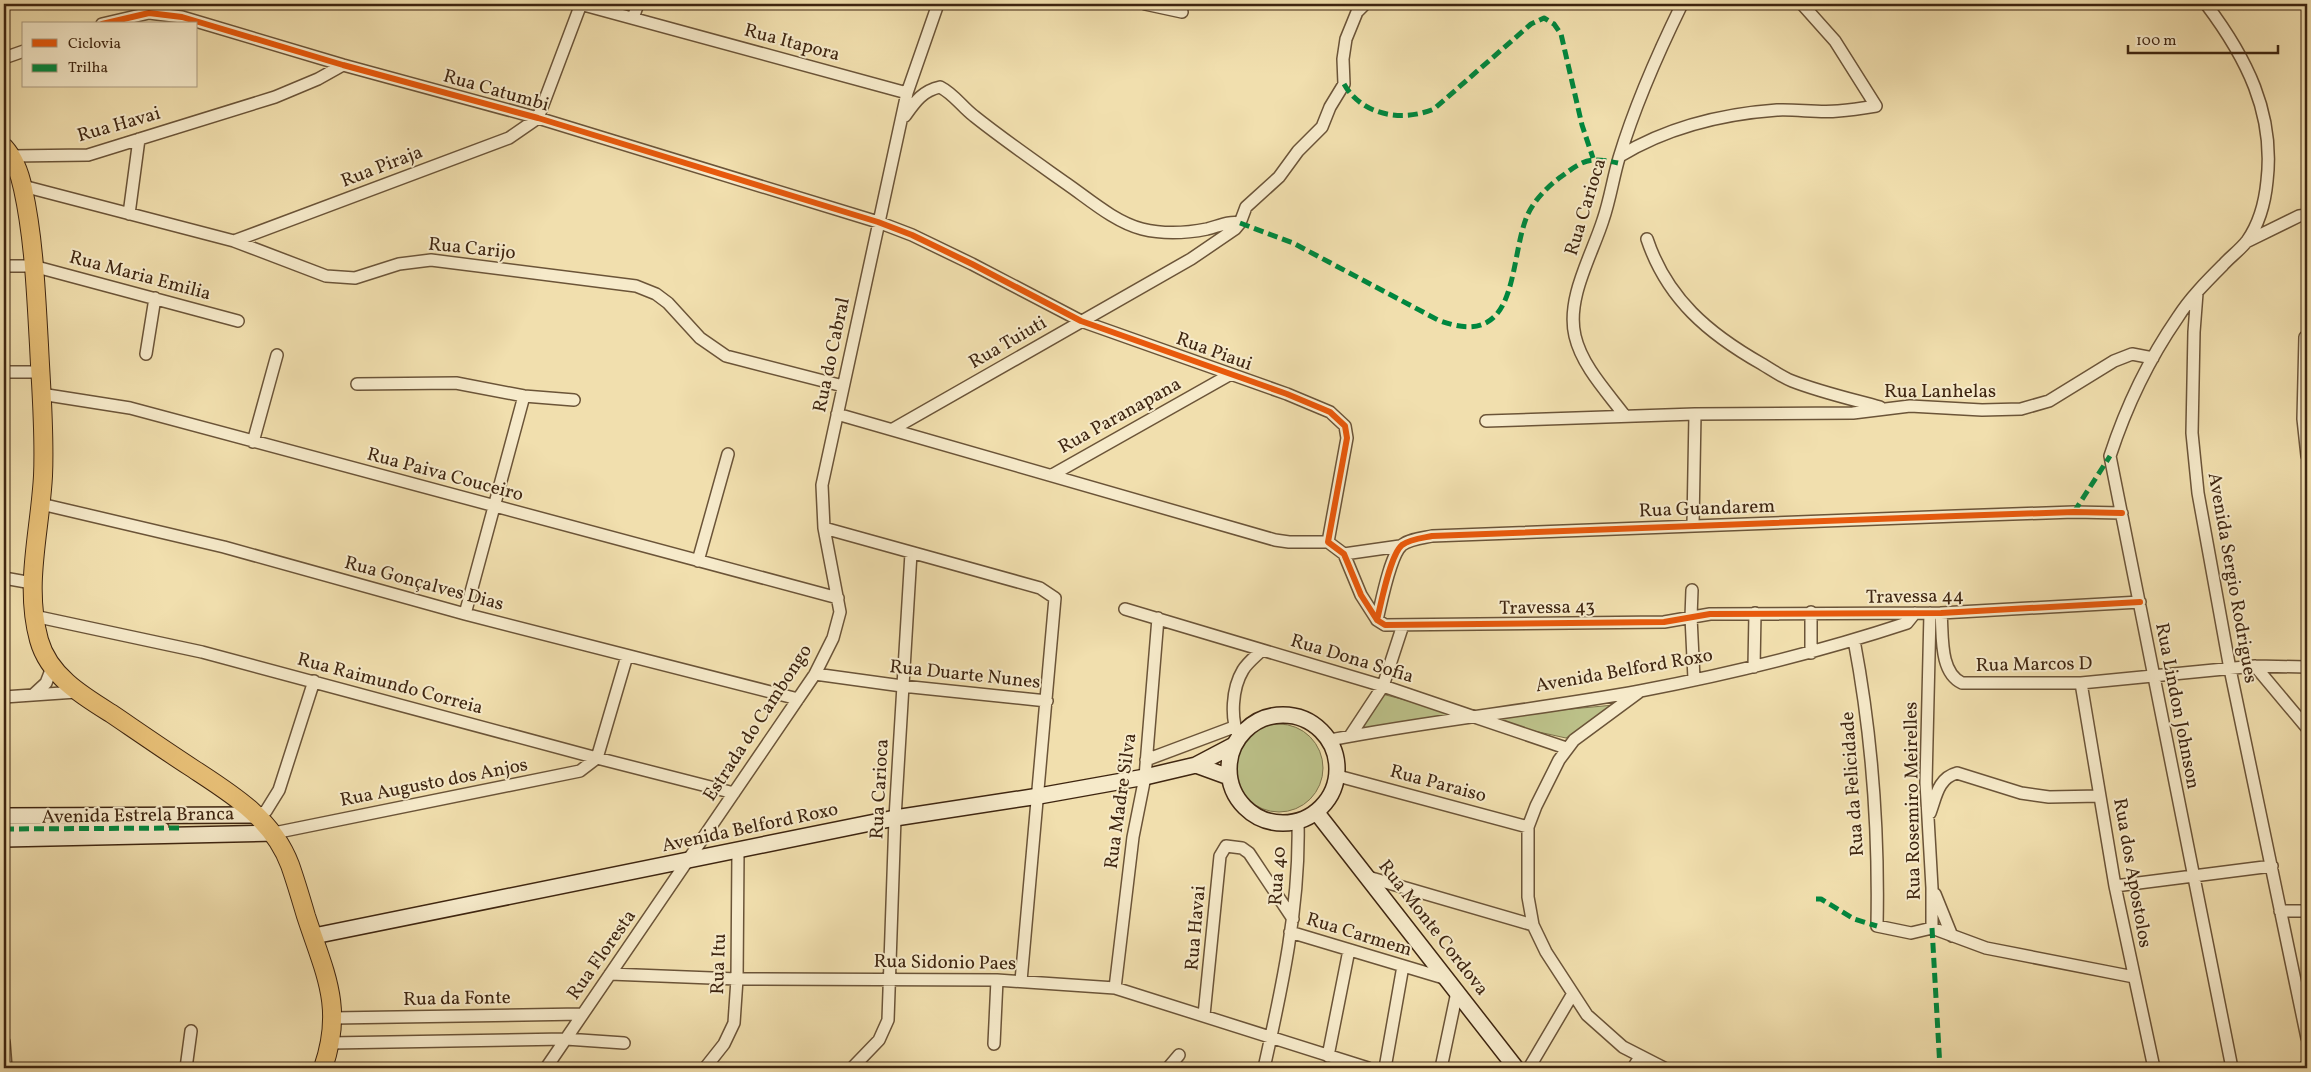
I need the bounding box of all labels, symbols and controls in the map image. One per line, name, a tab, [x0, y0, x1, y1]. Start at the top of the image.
street label: Rua Itapora	[741, 18, 843, 68]
legend	[22, 22, 198, 88]
scale bar	[2128, 22, 2278, 54]
text: 100 m	[2136, 31, 2176, 52]
text: Ciclovia	[68, 34, 121, 55]
text: Trilha	[68, 58, 108, 79]
street label: Rua Catumbi	[440, 63, 552, 119]
street label: Rua Havai	[74, 101, 164, 149]
street label: Rua Piraja	[337, 139, 427, 195]
street label: Rua Carioca	[1559, 155, 1613, 259]
street label: Rua Carijo	[427, 231, 517, 267]
street label: Rua Maria Emilia	[66, 245, 214, 307]
street label: Rua do Cabral	[807, 295, 857, 415]
street label: Rua Tuiuti	[964, 310, 1052, 376]
street label: Rua Piaui	[1172, 326, 1256, 378]
street label: Rua Paranapana	[1054, 371, 1186, 461]
street label: Rua Lanhelas	[1884, 379, 1996, 405]
street label: Rua Paiva Couceiro	[364, 442, 526, 508]
street label: Avenida Sergio Rodrigues	[2201, 471, 2263, 685]
street label: Rua Guandarem	[1638, 494, 1776, 524]
street label: Rua Gonçalves Dias	[341, 550, 507, 618]
street label: Travessa 44	[1866, 583, 1964, 611]
street label: Travessa 43	[1499, 594, 1595, 622]
street label: Rua Lindon Johnson	[2148, 621, 2206, 791]
street label: Rua Dona Sofia	[1287, 628, 1417, 690]
street label: Estrada do Cambongo	[697, 639, 819, 807]
street label: Avenida Belford Roxo	[1533, 643, 1715, 699]
street label: Rua Raimundo Correia	[294, 647, 486, 721]
street label: Rua Marcos D	[1976, 651, 2093, 679]
street label: Rua Duarte Nunes	[888, 654, 1042, 696]
street label: Rua Rosemiro Meirelles	[1898, 701, 1928, 901]
street label: Rua da Felicidade	[1835, 711, 1871, 857]
street label: Rua Madre Silva	[1099, 731, 1143, 871]
street label: Rua Carioca	[864, 738, 896, 840]
street label: Rua Augusto dos Anjos	[338, 752, 530, 814]
street label: Rua Paraiso	[1387, 759, 1489, 809]
street label: Rua dos Apostolos	[2106, 796, 2158, 950]
street label: Avenida Belford Roxo	[659, 797, 841, 859]
street label: Avenida Estrela Branca	[41, 801, 235, 831]
street label: Rua 40	[1263, 845, 1293, 907]
street label: Rua Monte Cordova	[1372, 855, 1494, 1001]
street label: Rua Havai	[1179, 884, 1213, 972]
street label: Rua Floresta	[561, 905, 643, 1005]
street label: Rua Carmem	[1303, 907, 1415, 963]
street label: Rua Itu	[705, 933, 733, 995]
street label: Rua Sidonio Paes	[873, 949, 1017, 977]
street label: Rua da Fonte	[403, 985, 511, 1013]

